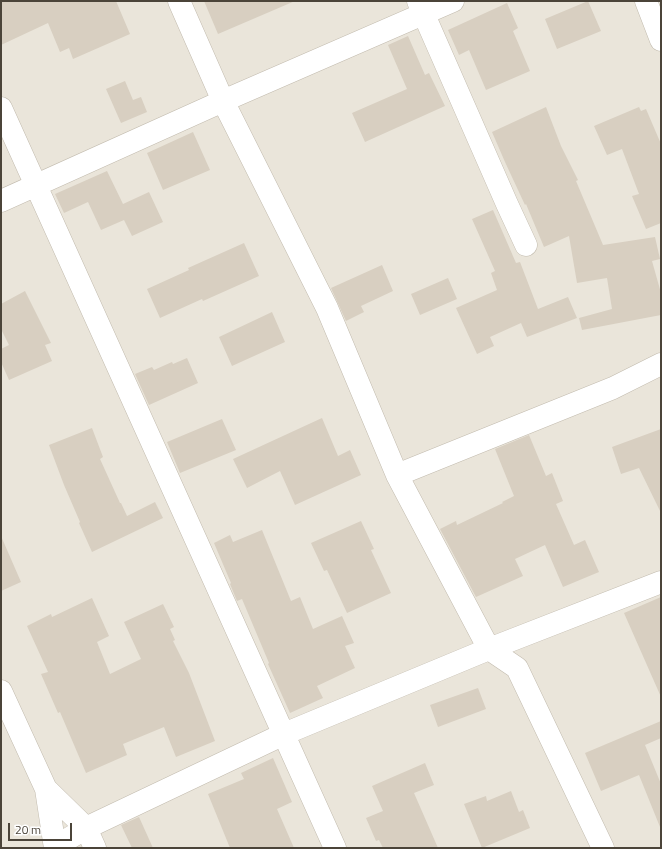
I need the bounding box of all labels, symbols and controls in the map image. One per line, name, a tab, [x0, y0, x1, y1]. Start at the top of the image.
scale bar	[10, 815, 74, 841]
text: 20 m	[15, 820, 41, 839]

